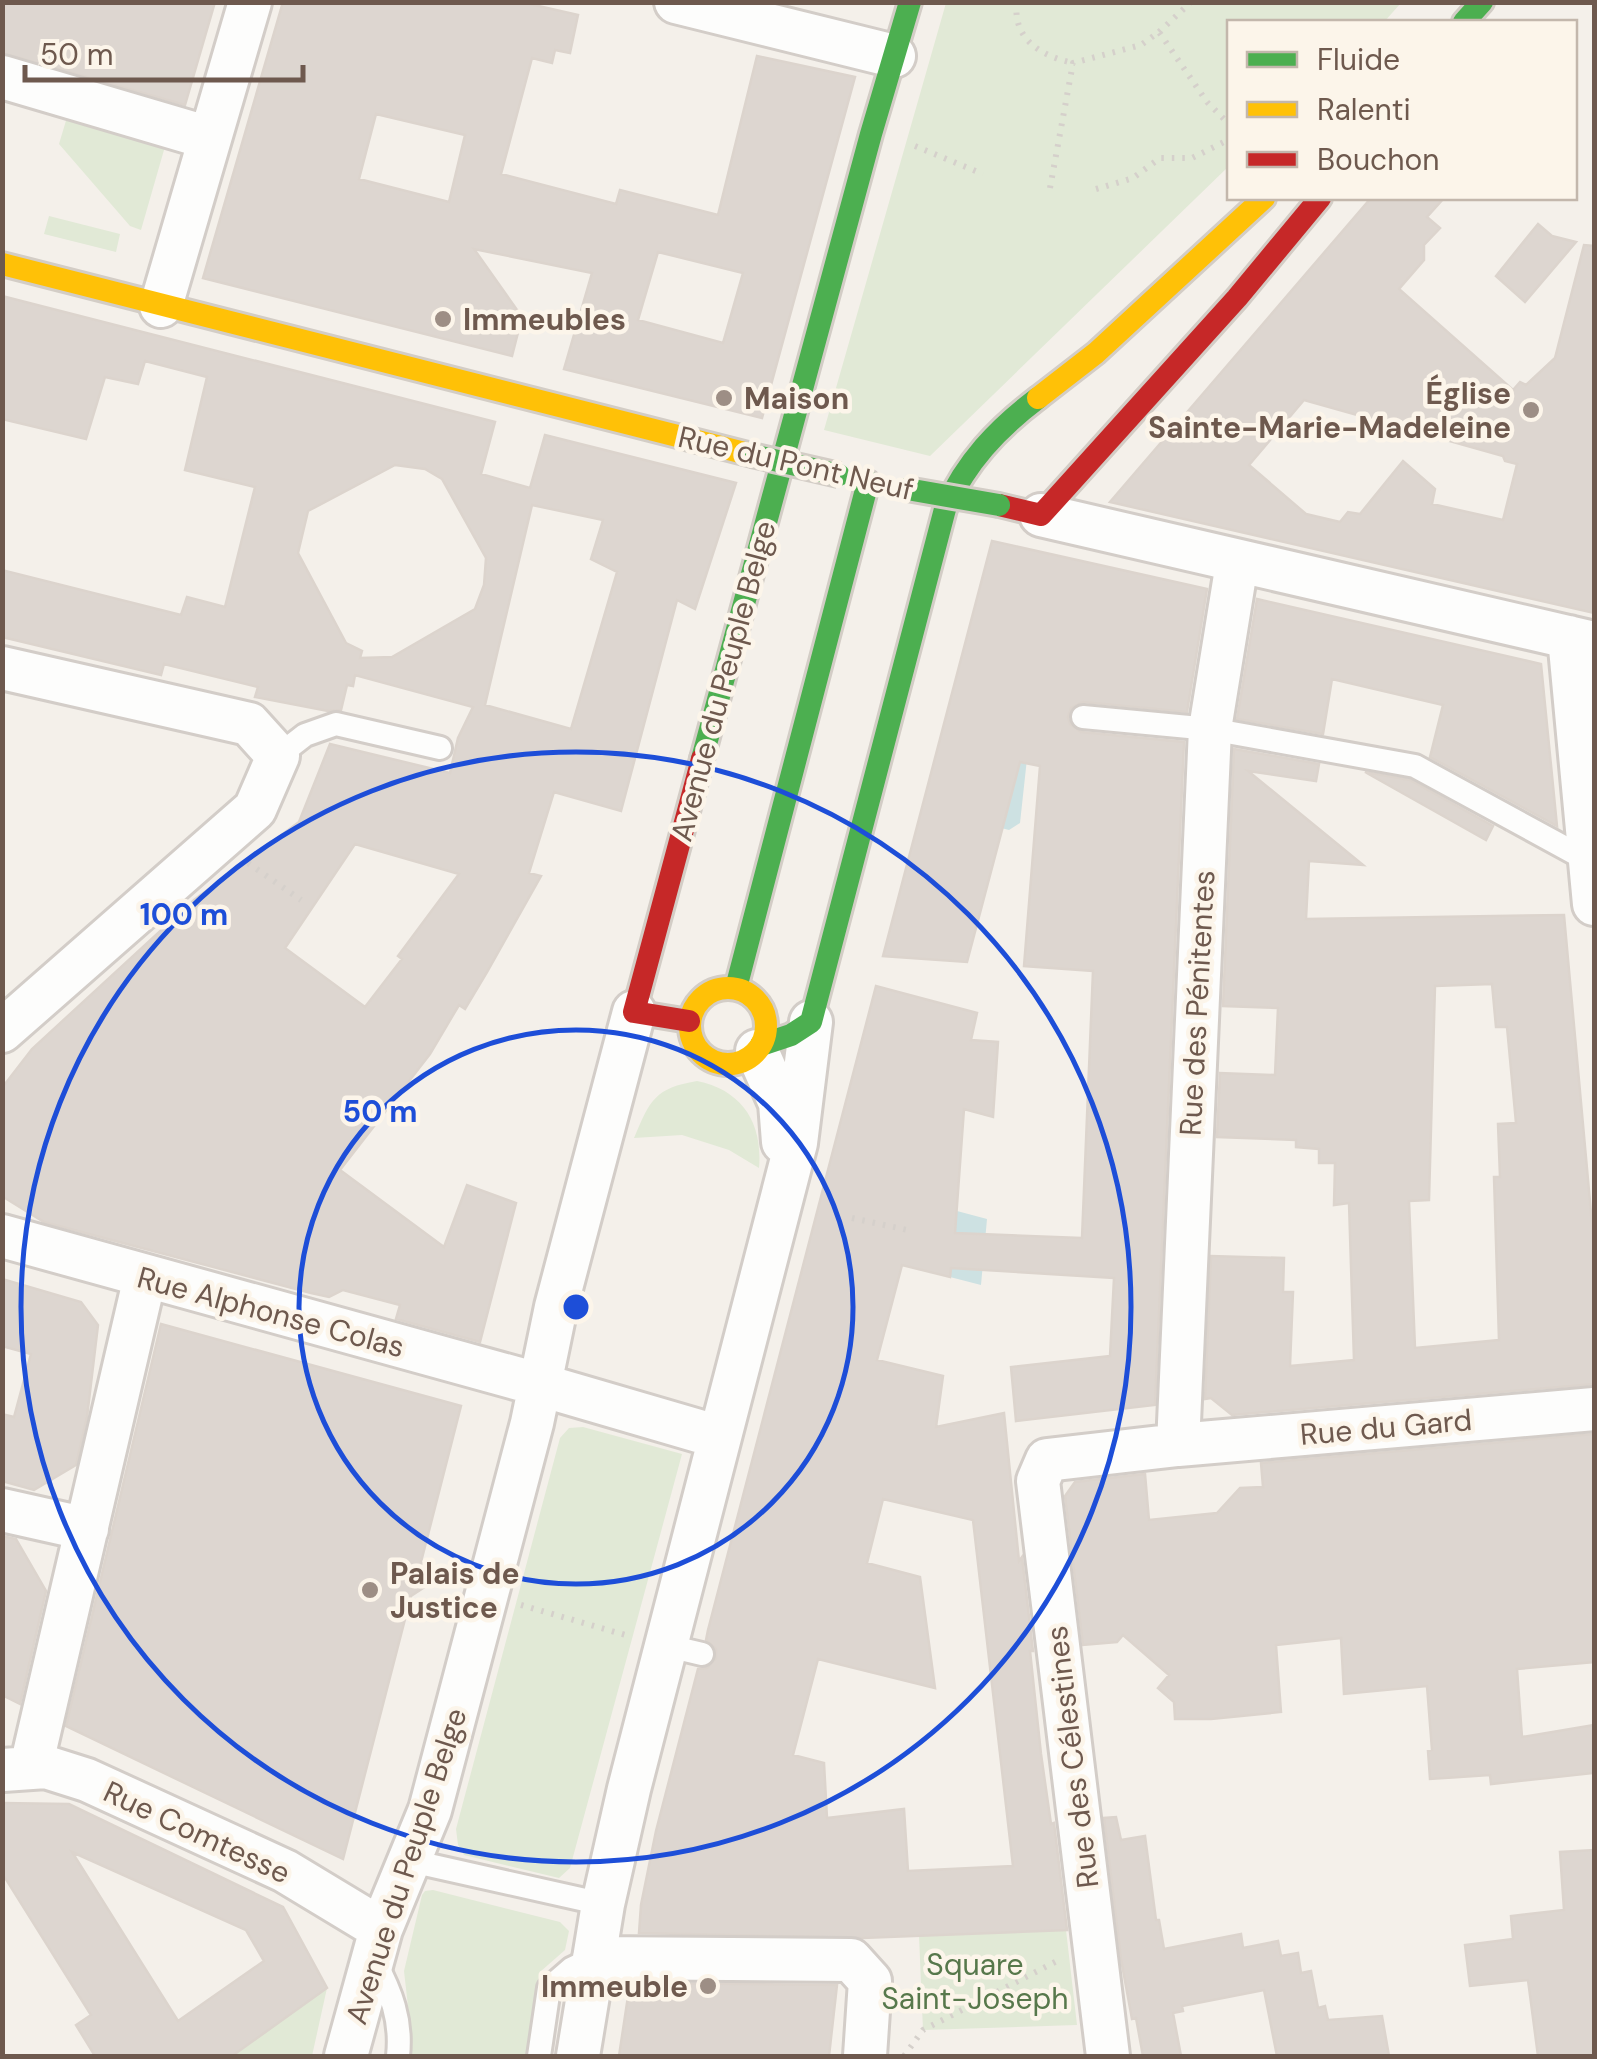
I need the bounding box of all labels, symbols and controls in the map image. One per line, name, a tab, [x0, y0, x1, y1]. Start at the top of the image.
scale bar	[25, 20, 302, 82]
legend	[1227, 20, 1577, 200]
text: 50 m	[40, 35, 114, 74]
text: Fluide	[1317, 40, 1400, 79]
text: Ralenti	[1317, 90, 1411, 129]
text: Bouchon	[1317, 140, 1440, 179]
place label: Immeubles	[463, 300, 626, 339]
marker: Immeubles	[432, 308, 454, 330]
place label: Église Sainte-Marie-Madeleine	[1148, 374, 1511, 447]
place label: Maison	[744, 379, 849, 418]
marker: Maison	[713, 387, 735, 409]
marker: Église Sainte-Marie-Madeleine	[1520, 399, 1542, 421]
street label: Rue du Pont Neuf	[674, 417, 918, 509]
street label: Avenue du Peuple Belge	[661, 516, 785, 846]
street label: Rue des Pénitentes	[1171, 869, 1223, 1137]
text: 100 m	[140, 895, 228, 934]
text: 50 m	[342, 1092, 418, 1131]
street label: Rue Alphonse Colas	[133, 1258, 409, 1366]
centre of rings	[558, 1289, 594, 1325]
street label: Rue du Gard	[1298, 1400, 1474, 1454]
place label: Palais de Justice	[390, 1554, 520, 1627]
marker: Palais de Justice	[359, 1579, 381, 1601]
street label: Rue des Célestines	[1037, 1624, 1107, 1890]
street label: Avenue du Peuple Belge	[336, 1703, 476, 2029]
street label: Rue Comtesse	[97, 1772, 297, 1892]
park label: Square Saint-Joseph	[881, 1945, 1069, 2018]
place label: Immeuble	[541, 1967, 688, 2006]
marker: Immeuble	[697, 1975, 719, 1997]

